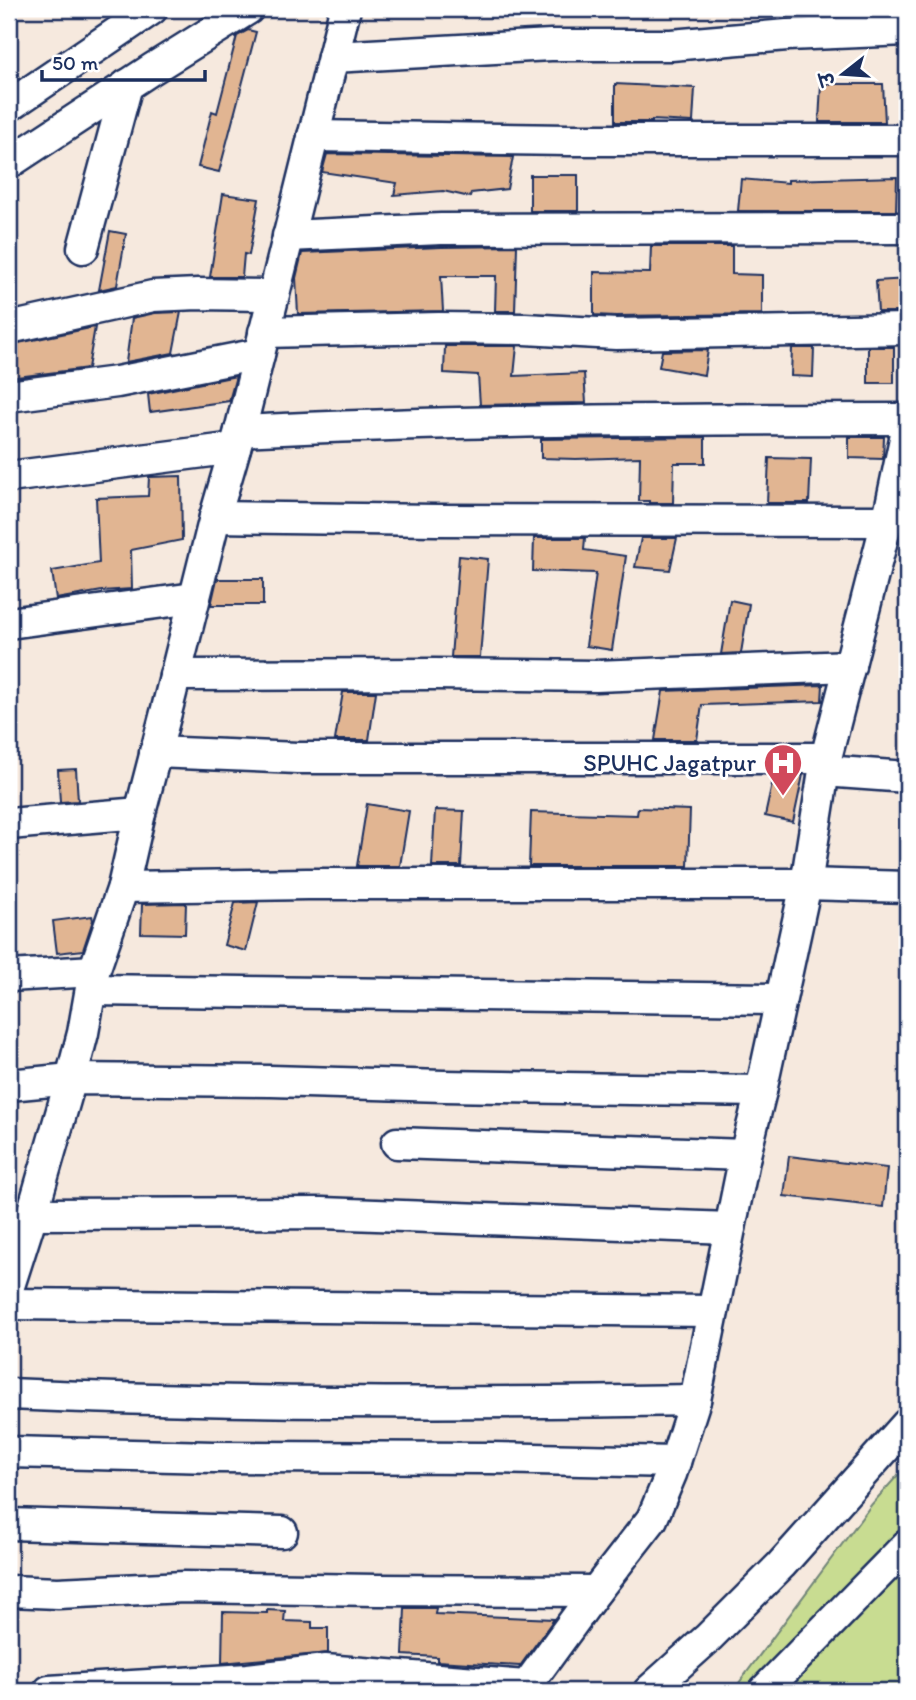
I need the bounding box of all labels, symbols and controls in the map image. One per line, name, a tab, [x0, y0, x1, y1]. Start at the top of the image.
scale bar	[42, 38, 205, 82]
north arrow	[808, 38, 878, 108]
text: 50 m	[52, 50, 99, 75]
text: उ	[814, 67, 841, 90]
hospital icon: SPUHC Jagatpur	[762, 742, 804, 797]
place label: SPUHC Jagatpur	[583, 748, 756, 777]

